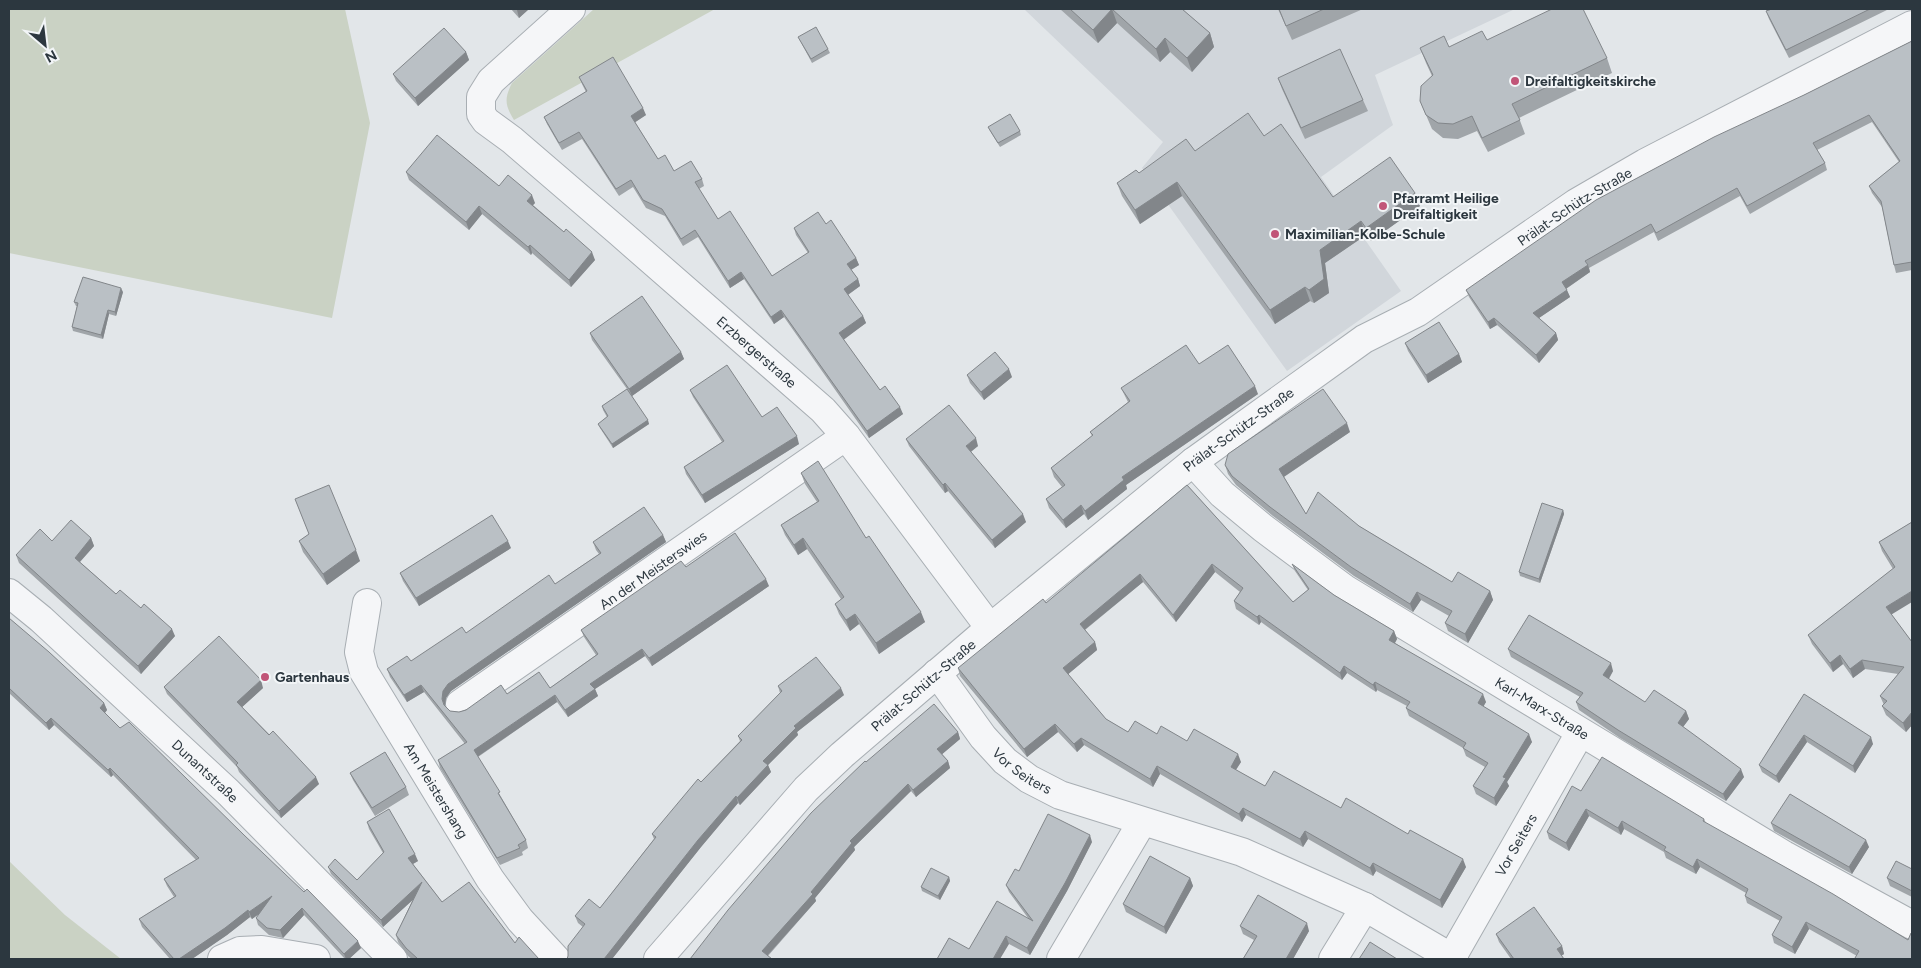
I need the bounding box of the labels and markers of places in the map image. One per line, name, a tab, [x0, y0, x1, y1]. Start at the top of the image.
place label: Dreifaltigkeitskirche	[1525, 73, 1656, 90]
marker: Dreifaltigkeitskirche	[1509, 75, 1521, 87]
place label: Pfarramt Heilige Dreifaltigkeit	[1393, 190, 1499, 223]
marker: Pfarramt Heilige Dreifaltigkeit	[1377, 200, 1389, 212]
place label: Maximilian-Kolbe-Schule	[1285, 226, 1446, 243]
marker: Maximilian-Kolbe-Schule	[1269, 228, 1281, 240]
place label: Gartenhaus	[275, 669, 350, 686]
marker: Gartenhaus	[259, 671, 271, 683]

